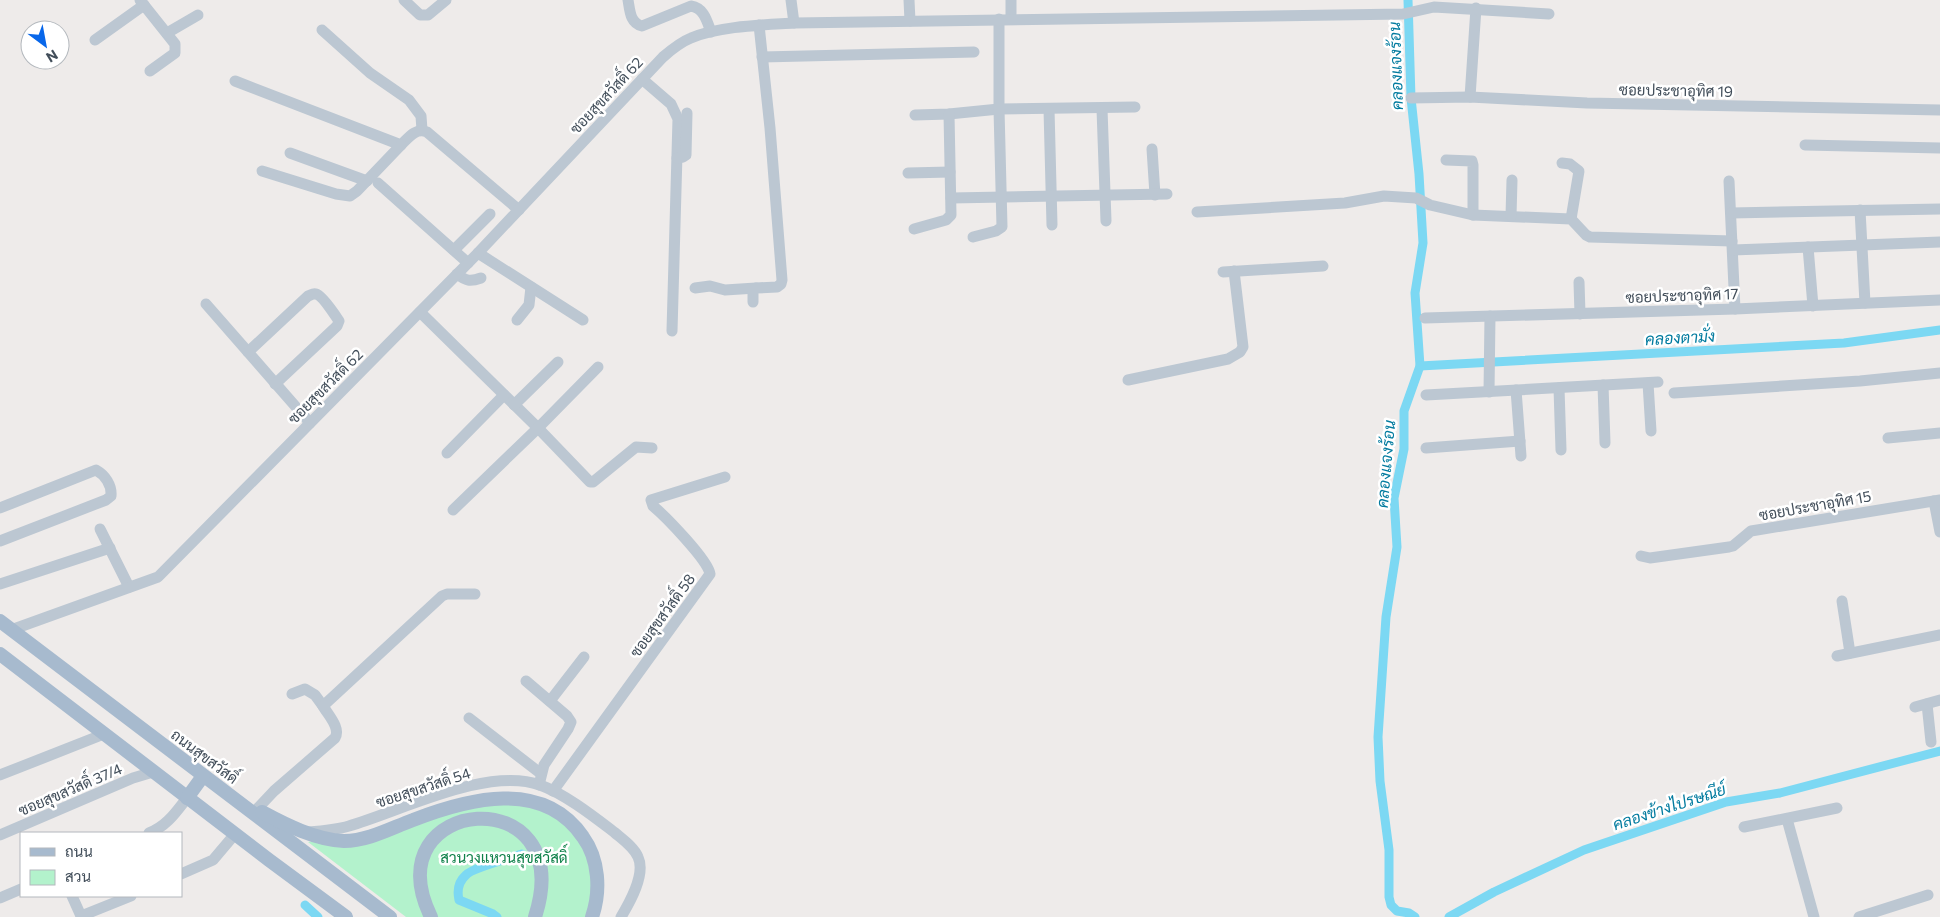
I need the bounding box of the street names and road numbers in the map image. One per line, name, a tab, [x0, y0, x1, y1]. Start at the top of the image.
street label: ซอยสุขสวัสดิ์ 62	[562, 49, 648, 139]
street label: ซอยประชาอุทิศ 19	[1619, 80, 1733, 103]
street label: ซอยประชาอุทิศ 17	[1625, 284, 1739, 309]
street label: ซอยสุขสวัสดิ์ 62	[280, 341, 368, 429]
street label: ซอยประชาอุทิศ 15	[1757, 486, 1873, 527]
street label: ซอยสุขสวัสดิ์ 58	[621, 567, 701, 662]
street label: ถนนสุขสวัสดิ์	[166, 721, 245, 789]
street label: ซอยสุขสวัสดิ์ 37/4	[13, 754, 126, 822]
street label: ซอยสุขสวัสดิ์ 54	[372, 758, 474, 814]

